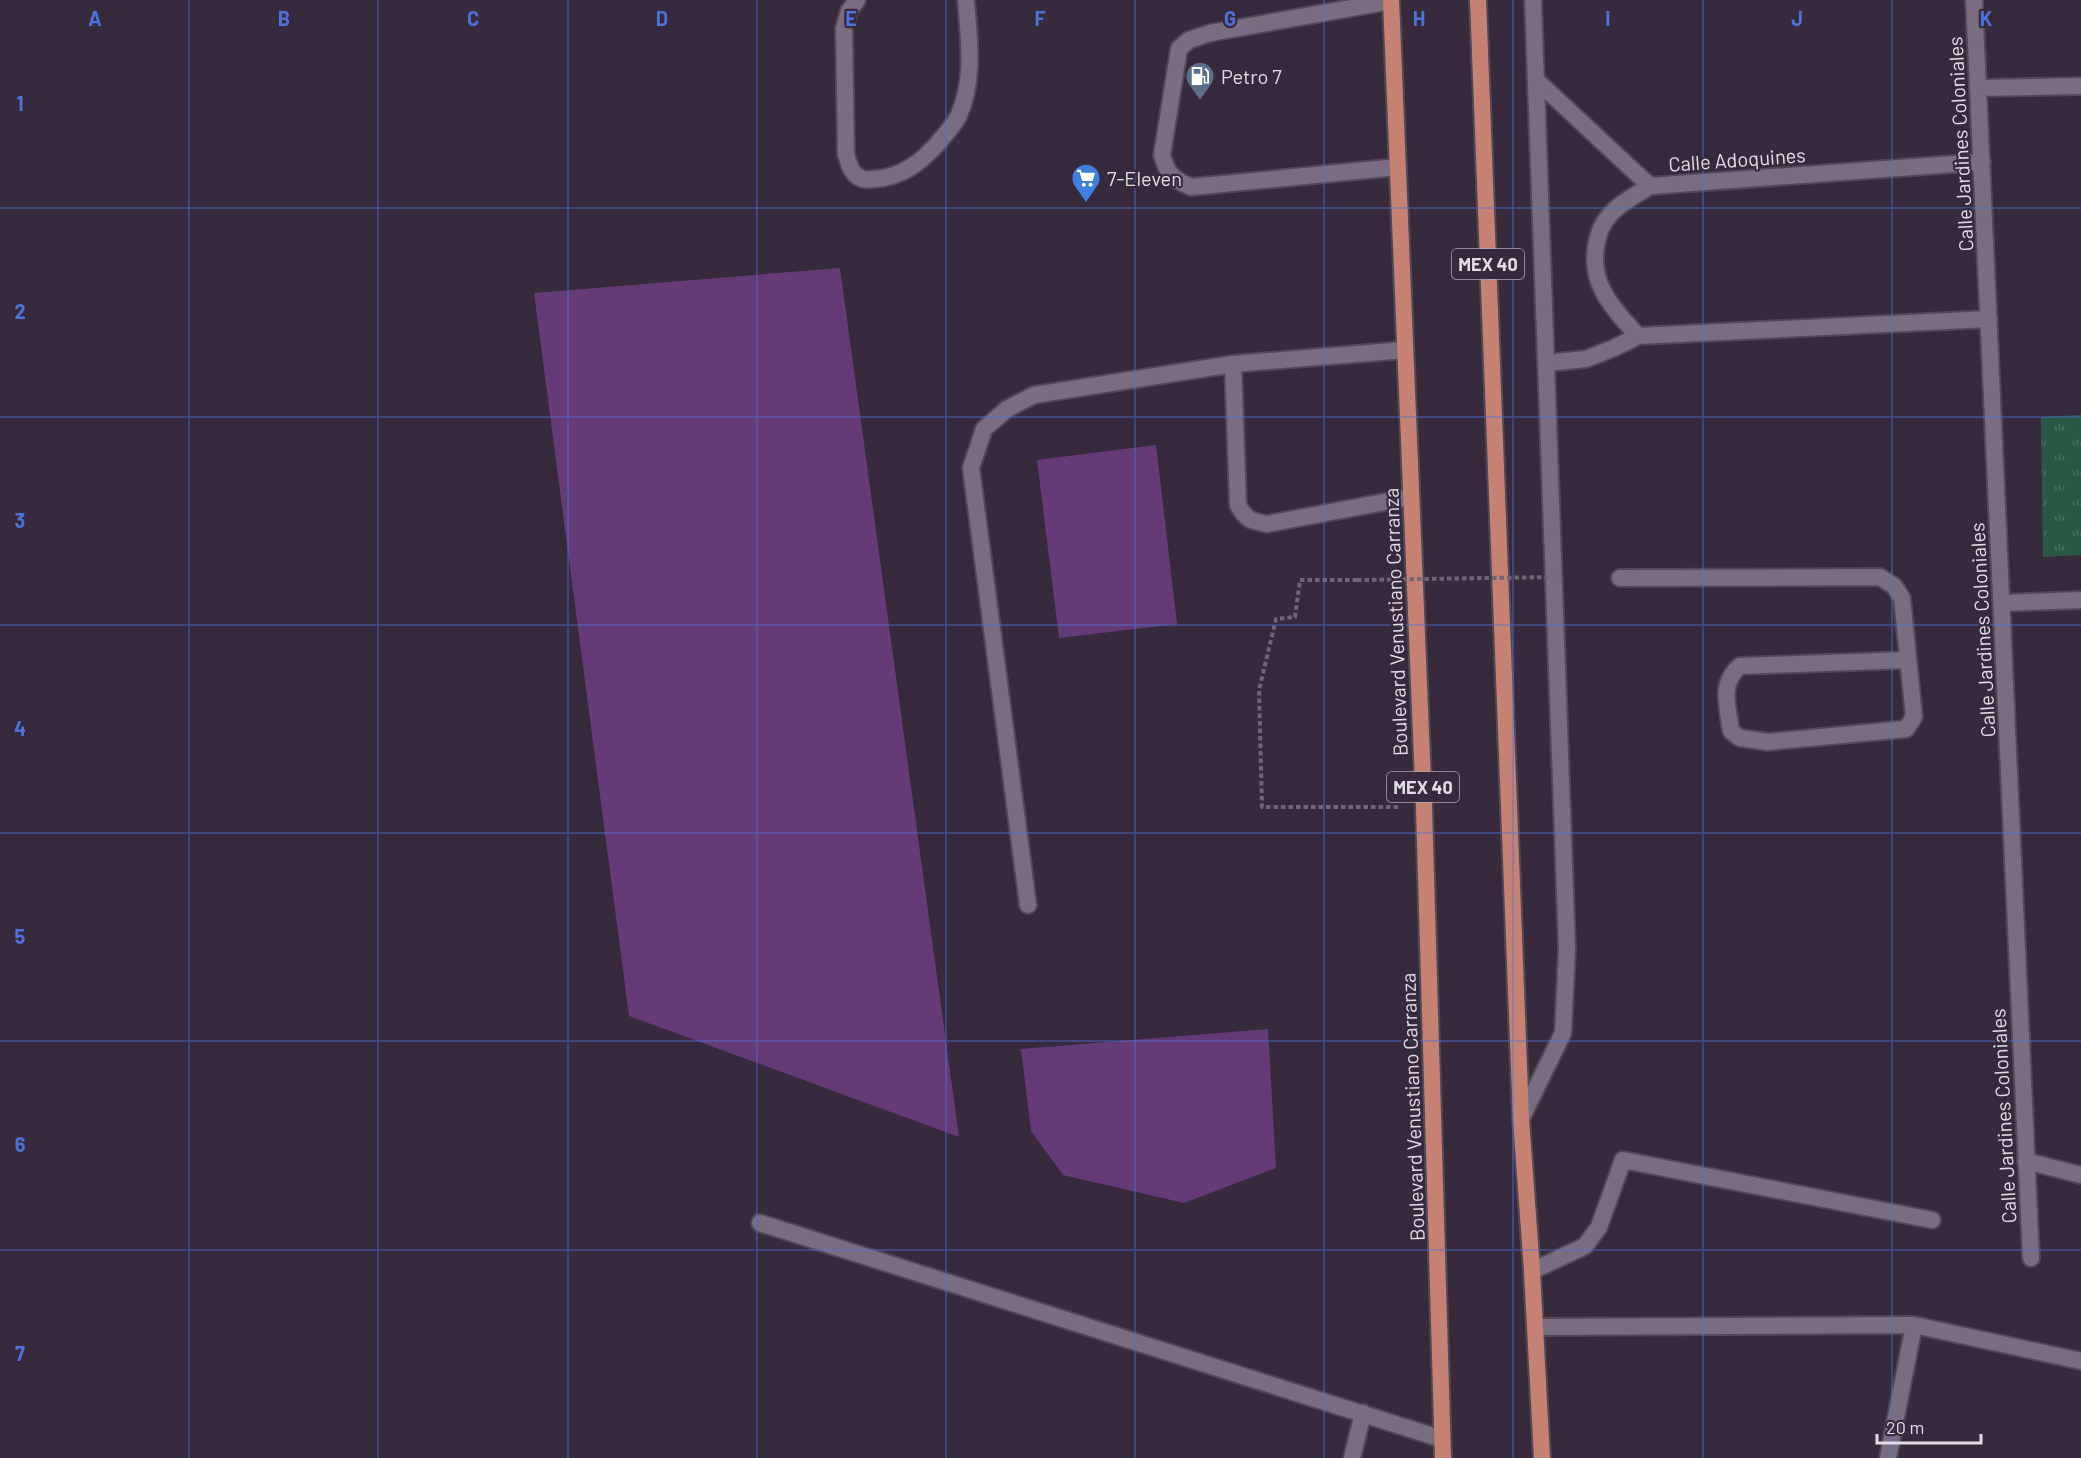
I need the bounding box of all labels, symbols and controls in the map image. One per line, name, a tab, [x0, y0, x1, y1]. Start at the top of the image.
text: A	[88, 6, 102, 30]
text: B	[278, 6, 290, 30]
text: C	[467, 6, 479, 30]
text: D	[656, 6, 668, 30]
text: E	[845, 6, 857, 30]
text: F	[1034, 6, 1046, 30]
text: G	[1224, 6, 1236, 30]
text: H	[1413, 6, 1425, 30]
text: I	[1605, 6, 1611, 30]
text: J	[1791, 6, 1803, 30]
text: K	[1980, 6, 1993, 30]
street label: Calle Jardines Coloniales	[1942, 36, 1978, 252]
fuel station icon: Petro 7	[1184, 60, 1216, 102]
place label: Petro 7	[1221, 64, 1282, 88]
text: 1	[16, 91, 24, 115]
street label: Calle Adoquines	[1668, 142, 1806, 176]
supermarket icon: 7-Eleven	[1070, 162, 1102, 204]
place label: 7-Eleven	[1107, 166, 1182, 190]
road number: MEX 40	[1452, 249, 1524, 279]
text: 2	[14, 299, 26, 323]
street label: Boulevard Venustiano Carranza	[1378, 487, 1412, 757]
text: 3	[15, 508, 25, 532]
street label: Calle Jardines Coloniales	[1964, 522, 2000, 738]
text: 4	[14, 716, 26, 740]
road number: MEX 40	[1387, 772, 1459, 802]
text: 5	[15, 924, 26, 948]
street label: Boulevard Venustiano Carranza	[1395, 972, 1429, 1242]
street label: Calle Jardines Coloniales	[1985, 1008, 2021, 1224]
text: 6	[15, 1132, 26, 1156]
text: 7	[15, 1341, 25, 1365]
scale bar	[1877, 1407, 1980, 1445]
text: 20 m	[1886, 1416, 1924, 1438]

